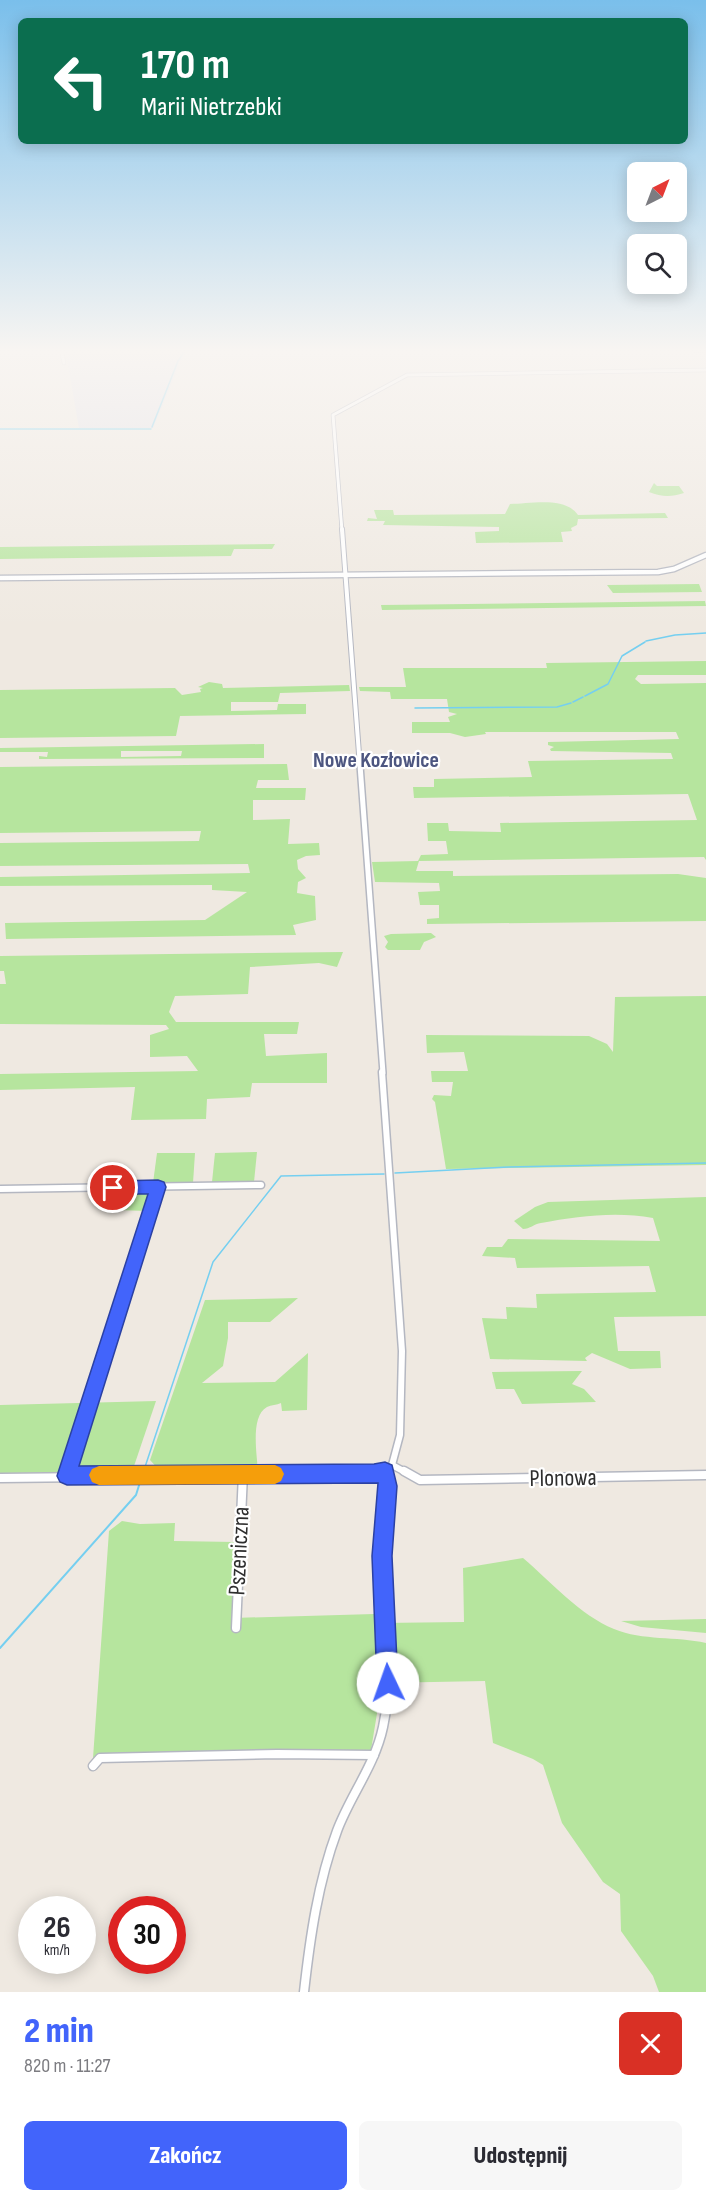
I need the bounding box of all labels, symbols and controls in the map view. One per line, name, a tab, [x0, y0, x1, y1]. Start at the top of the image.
text: 170 m	[141, 40, 230, 91]
icon: left	[42, 42, 120, 120]
text: Marii Nietrzebki	[141, 91, 282, 123]
north arrow	[627, 162, 687, 222]
map controls	[627, 162, 687, 294]
button: search	[627, 234, 687, 294]
district label: Nowe Kozłowice	[313, 747, 439, 774]
pin	[87, 1162, 138, 1213]
icon: arrive	[96, 1171, 129, 1204]
street label: Plonowa	[529, 1463, 597, 1493]
street label: Pszeniczna	[222, 1506, 256, 1596]
position arrow	[356, 1651, 420, 1715]
speed limit sign: 30	[108, 1896, 186, 1974]
text: 26	[43, 1910, 71, 1946]
text: km/h	[44, 1941, 70, 1960]
text: 2 min	[24, 2010, 94, 2053]
button: close	[619, 2012, 682, 2075]
text: 820 m · 11:27	[24, 2054, 111, 2078]
button: Zakończ	[24, 2121, 347, 2190]
button: Udostępnij	[359, 2121, 682, 2190]

